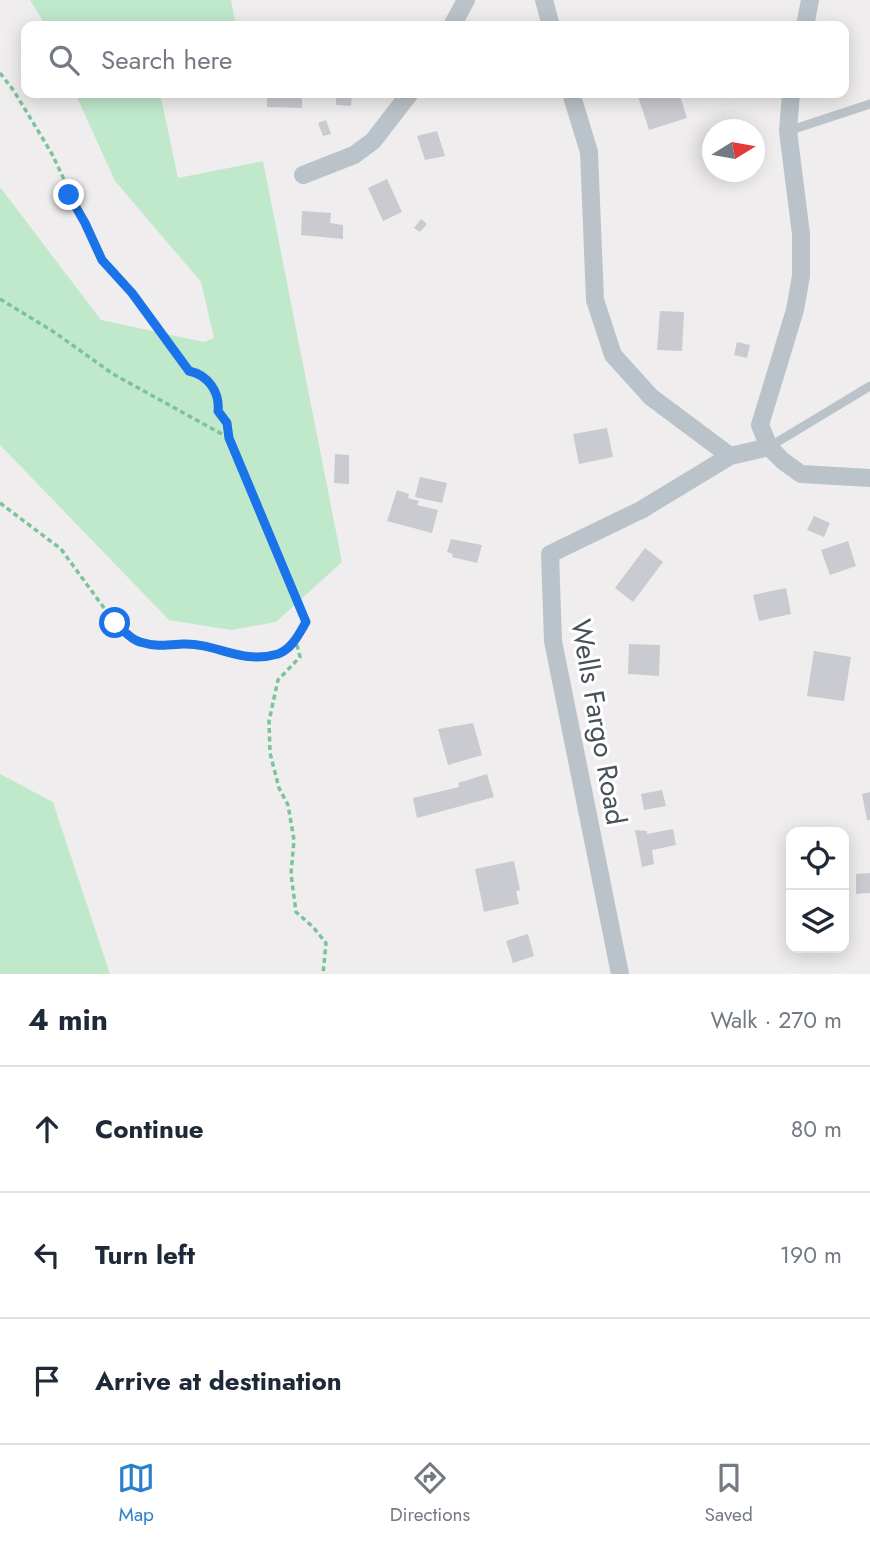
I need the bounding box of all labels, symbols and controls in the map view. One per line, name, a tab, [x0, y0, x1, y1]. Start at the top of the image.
search box	[21, 21, 849, 98]
icon: search	[45, 41, 83, 79]
text: Search here	[101, 41, 233, 79]
north arrow	[702, 119, 765, 182]
route end	[53, 179, 84, 210]
route start	[99, 607, 130, 638]
street label: Wells Fargo Road	[560, 616, 637, 828]
map controls	[786, 827, 849, 953]
button: locate	[786, 827, 849, 890]
button: layers	[786, 890, 849, 953]
text: 4 min	[28, 998, 108, 1041]
text: Walk · 270 m	[711, 1003, 842, 1037]
icon: ahead	[28, 1110, 66, 1148]
text: Continue	[95, 1110, 204, 1148]
text: 80 m	[791, 1112, 842, 1146]
icon: left	[28, 1236, 66, 1274]
text: Turn left	[95, 1236, 195, 1274]
text: 190 m	[780, 1238, 842, 1272]
icon: arrive	[28, 1362, 66, 1400]
text: Arrive at destination	[95, 1362, 342, 1400]
tab: Map	[117, 1459, 155, 1528]
tab: Directions	[390, 1459, 470, 1528]
tab: Saved	[705, 1459, 753, 1528]

